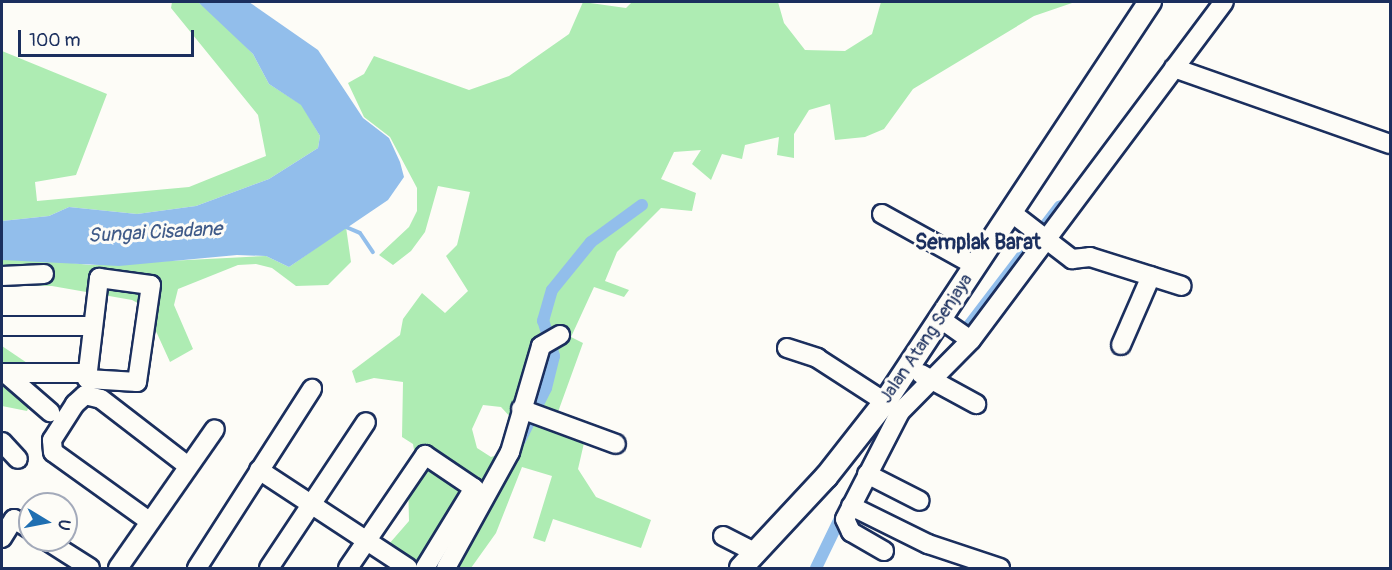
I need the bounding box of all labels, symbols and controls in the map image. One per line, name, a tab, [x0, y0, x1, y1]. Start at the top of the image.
scale bar	[21, 18, 196, 56]
text: 100 m	[29, 29, 81, 52]
water label: Sungai Cisadane	[87, 217, 223, 247]
district label: Semplak Barat	[915, 230, 1041, 256]
street label: Jalan Atang Senjaya	[876, 270, 978, 408]
north arrow	[18, 492, 78, 552]
text: U	[53, 518, 75, 532]

